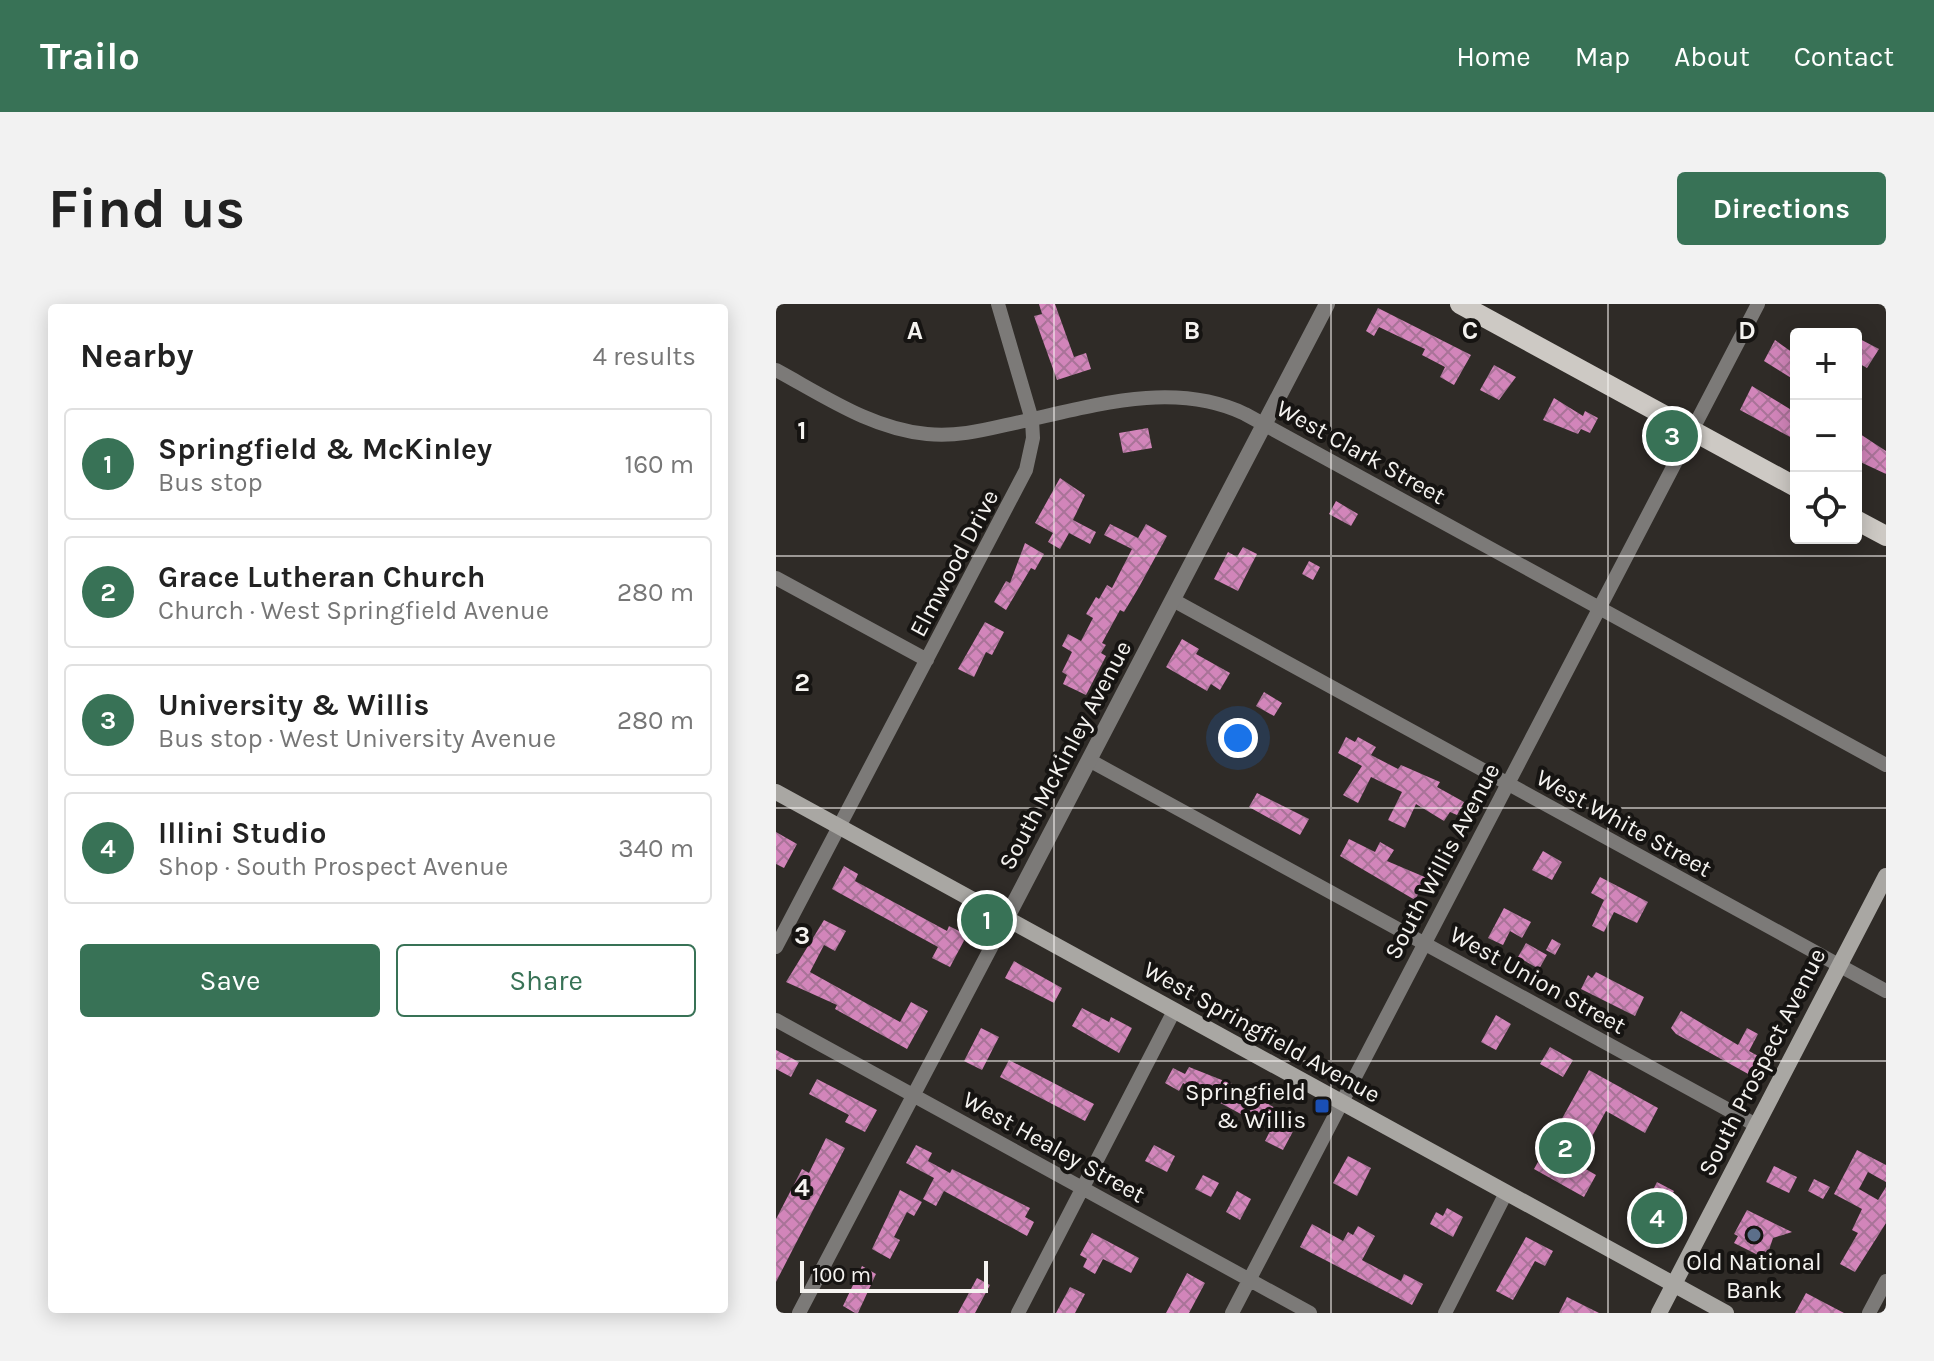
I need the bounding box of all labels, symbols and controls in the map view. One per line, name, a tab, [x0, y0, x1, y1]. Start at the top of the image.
text: Trailo	[40, 34, 140, 79]
text: Home	[1456, 40, 1531, 73]
text: Map	[1575, 40, 1630, 73]
text: About	[1674, 40, 1750, 73]
text: Contact	[1794, 40, 1894, 73]
button: Directions	[1677, 172, 1886, 245]
text: Find us	[48, 176, 245, 241]
text: A	[907, 315, 923, 346]
text: B	[1184, 315, 1200, 346]
text: C	[1462, 315, 1478, 346]
text: D	[1738, 315, 1756, 346]
map controls	[1790, 328, 1862, 544]
button: +	[1790, 328, 1862, 400]
text: Nearby	[80, 336, 194, 376]
text: 4 results	[592, 341, 696, 372]
street label: West Clark Street	[1272, 394, 1450, 510]
button: −	[1790, 400, 1862, 472]
pin: 3	[1646, 406, 1698, 466]
text: 1	[797, 415, 807, 446]
text: Springfield & McKinley	[158, 431, 492, 467]
text: 1	[103, 449, 113, 480]
text: 160 m	[625, 449, 694, 480]
text: Bus stop	[158, 467, 263, 498]
button: locate	[1790, 472, 1862, 544]
street label: Elmwood Drive	[904, 485, 1004, 641]
text: Grace Lutheran Church	[158, 559, 486, 595]
text: 2	[100, 577, 116, 608]
text: 280 m	[617, 577, 694, 608]
text: Church · West Springfield Avenue	[158, 595, 549, 626]
street label: South McKinley Avenue	[993, 636, 1137, 874]
text: 2	[794, 667, 810, 698]
text: University & Willis	[158, 687, 429, 723]
text: 3	[100, 705, 116, 736]
text: 280 m	[617, 705, 694, 736]
your location	[1218, 718, 1258, 758]
text: Bus stop · West University Avenue	[158, 723, 556, 754]
street label: South Willis Avenue	[1378, 758, 1506, 964]
street label: West White Street	[1531, 763, 1717, 883]
text: Illini Studio	[158, 815, 326, 851]
text: 4	[100, 833, 116, 864]
text: 340 m	[618, 833, 694, 864]
text: Shop · South Prospect Avenue	[158, 851, 508, 882]
pin: 1	[961, 890, 1013, 950]
text: 3	[794, 920, 810, 951]
street label: West Union Street	[1445, 920, 1631, 1040]
button: Save	[80, 944, 380, 1017]
button: Share	[396, 944, 696, 1017]
street label: South Prospect Avenue	[1692, 944, 1832, 1180]
street label: West Springfield Avenue	[1139, 955, 1385, 1109]
place label: Springfield & Willis	[1185, 1078, 1306, 1134]
street label: West Healey Street	[958, 1085, 1150, 1209]
marker: Springfield & Willis	[1313, 1097, 1331, 1115]
pin: 2	[1539, 1118, 1591, 1178]
text: 4	[794, 1172, 810, 1203]
pin: 4	[1631, 1188, 1683, 1248]
marker: Old National Bank	[1745, 1226, 1763, 1244]
place label: Old National Bank	[1686, 1248, 1822, 1304]
scale bar	[800, 1257, 988, 1293]
text: 100 m	[812, 1262, 871, 1288]

